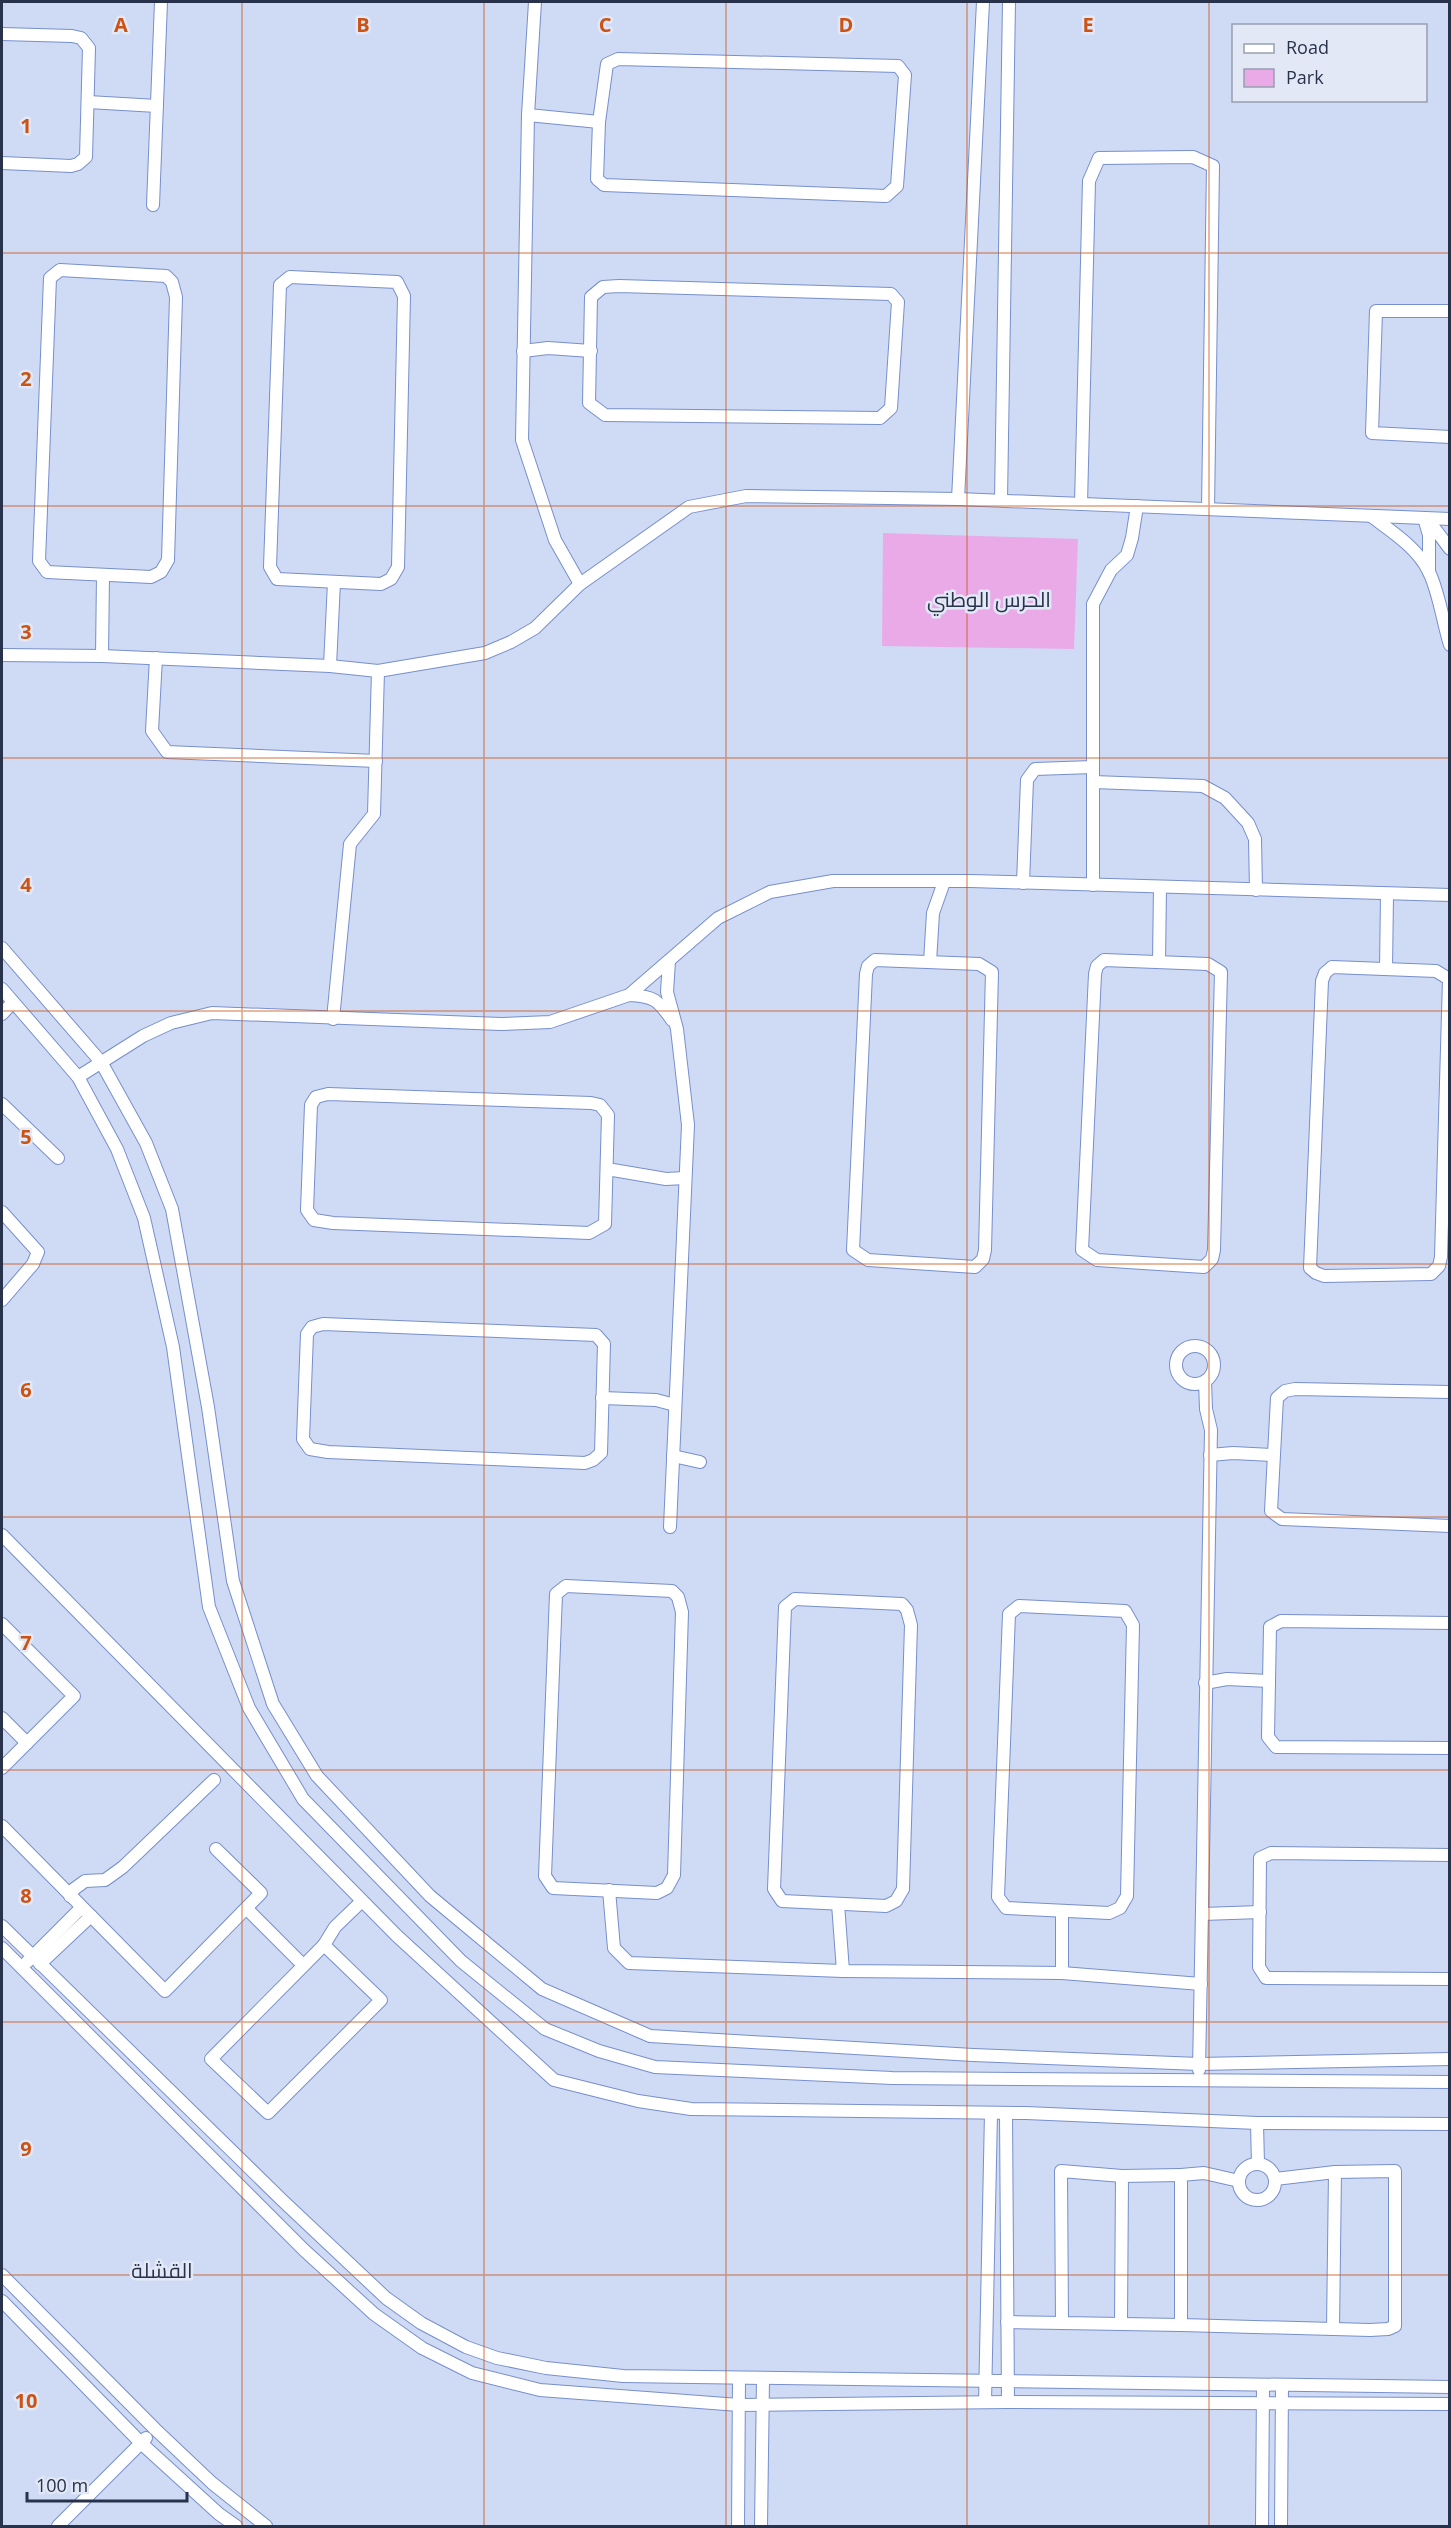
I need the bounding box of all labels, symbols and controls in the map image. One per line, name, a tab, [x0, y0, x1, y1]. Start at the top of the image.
text: A	[114, 11, 128, 38]
text: B	[356, 11, 370, 38]
text: C	[599, 11, 612, 38]
text: D	[839, 11, 853, 38]
text: E	[1082, 11, 1094, 38]
legend	[1232, 24, 1427, 102]
text: Road	[1286, 35, 1329, 59]
text: Park	[1286, 65, 1324, 89]
text: 1	[20, 112, 32, 139]
text: 2	[20, 365, 32, 392]
district label: الحرس الوطني	[927, 585, 1051, 616]
text: 3	[20, 618, 32, 645]
text: 4	[20, 871, 32, 898]
text: 5	[20, 1123, 32, 1150]
text: 6	[20, 1376, 32, 1403]
text: 7	[20, 1629, 32, 1656]
text: 8	[20, 1882, 32, 1909]
text: 9	[20, 2135, 32, 2162]
district label: القشلة	[131, 2256, 193, 2284]
text: 10	[15, 2387, 37, 2414]
scale bar	[27, 2465, 188, 2503]
text: 100 m	[36, 2473, 88, 2497]

